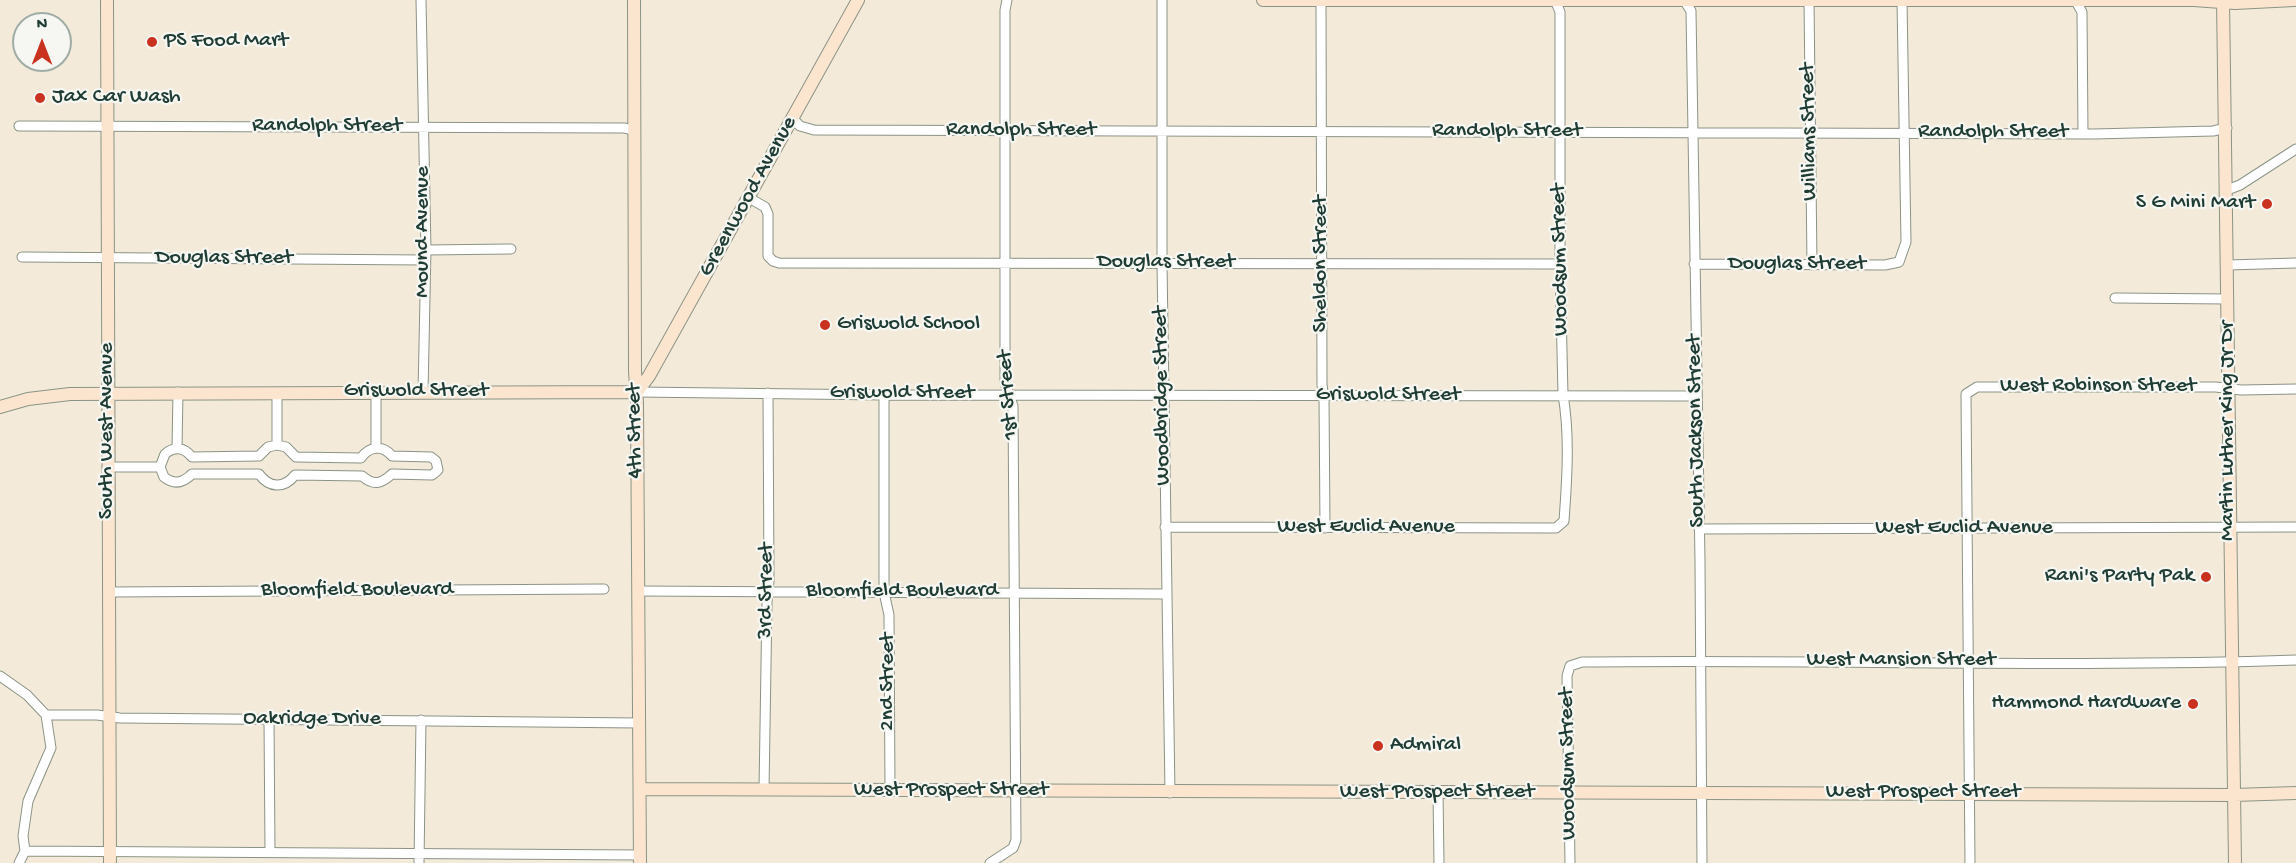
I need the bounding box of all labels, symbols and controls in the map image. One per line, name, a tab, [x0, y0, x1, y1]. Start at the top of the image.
north arrow	[12, 12, 72, 72]
text: N	[37, 16, 47, 35]
place label: PS Food Mart	[164, 29, 288, 55]
marker: PS Food Mart	[145, 35, 159, 49]
street label: Williams Street	[1796, 63, 1824, 201]
place label: Jax Car Wash	[52, 85, 181, 111]
marker: Jax Car Wash	[33, 91, 47, 105]
street label: Greenwood Avenue	[694, 112, 804, 282]
street label: Randolph Street	[252, 114, 402, 140]
street label: Randolph Street	[946, 118, 1096, 144]
street label: Randolph Street	[1432, 119, 1582, 145]
street label: Randolph Street	[1918, 120, 2068, 146]
street label: Mound Avenue	[411, 166, 437, 298]
street label: Woodsum Street	[1546, 184, 1576, 336]
place label: S G Mini Mart	[2136, 191, 2255, 217]
street label: Sheldon Street	[1309, 196, 1335, 332]
marker: S G Mini Mart	[2260, 197, 2274, 211]
street label: Douglas Street	[155, 246, 293, 272]
street label: Douglas Street	[1097, 250, 1235, 276]
street label: Douglas Street	[1728, 252, 1866, 278]
street label: Woodbridge Street	[1148, 306, 1178, 486]
place label: Griswold School	[837, 312, 980, 338]
marker: Griswold School	[818, 318, 832, 332]
street label: Martin Luther King Jr Dr	[2216, 321, 2242, 541]
street label: South Jackson Street	[1682, 334, 1712, 528]
street label: South West Avenue	[95, 343, 121, 519]
street label: 1st Street	[993, 349, 1025, 441]
street label: West Robinson Street	[2000, 374, 2196, 400]
street label: Griswold Street	[344, 379, 488, 405]
street label: Griswold Street	[830, 381, 974, 407]
street label: 4th Street	[622, 383, 650, 479]
street label: Griswold Street	[1316, 383, 1460, 409]
street label: West Euclid Avenue	[1277, 515, 1455, 541]
street label: West Euclid Avenue	[1875, 516, 2053, 542]
street label: 3rd Street	[753, 543, 781, 639]
place label: Rani's Party Pak	[2045, 564, 2194, 590]
marker: Rani's Party Pak	[2199, 570, 2213, 584]
street label: Bloomfield Boulevard	[261, 578, 453, 604]
street label: Bloomfield Boulevard	[806, 579, 998, 605]
street label: 2nd Street	[876, 633, 902, 731]
street label: West Mansion Street	[1807, 648, 1995, 674]
street label: Woodsum Street	[1554, 688, 1584, 840]
place label: Hammond Hardware	[1991, 691, 2181, 717]
marker: Hammond Hardware	[2186, 697, 2200, 711]
street label: Oakridge Drive	[243, 707, 381, 733]
place label: Admiral	[1390, 733, 1461, 759]
marker: Admiral	[1371, 739, 1385, 753]
street label: West Prospect Street	[854, 778, 1048, 804]
street label: West Prospect Street	[1340, 780, 1534, 806]
street label: West Prospect Street	[1826, 780, 2020, 806]

